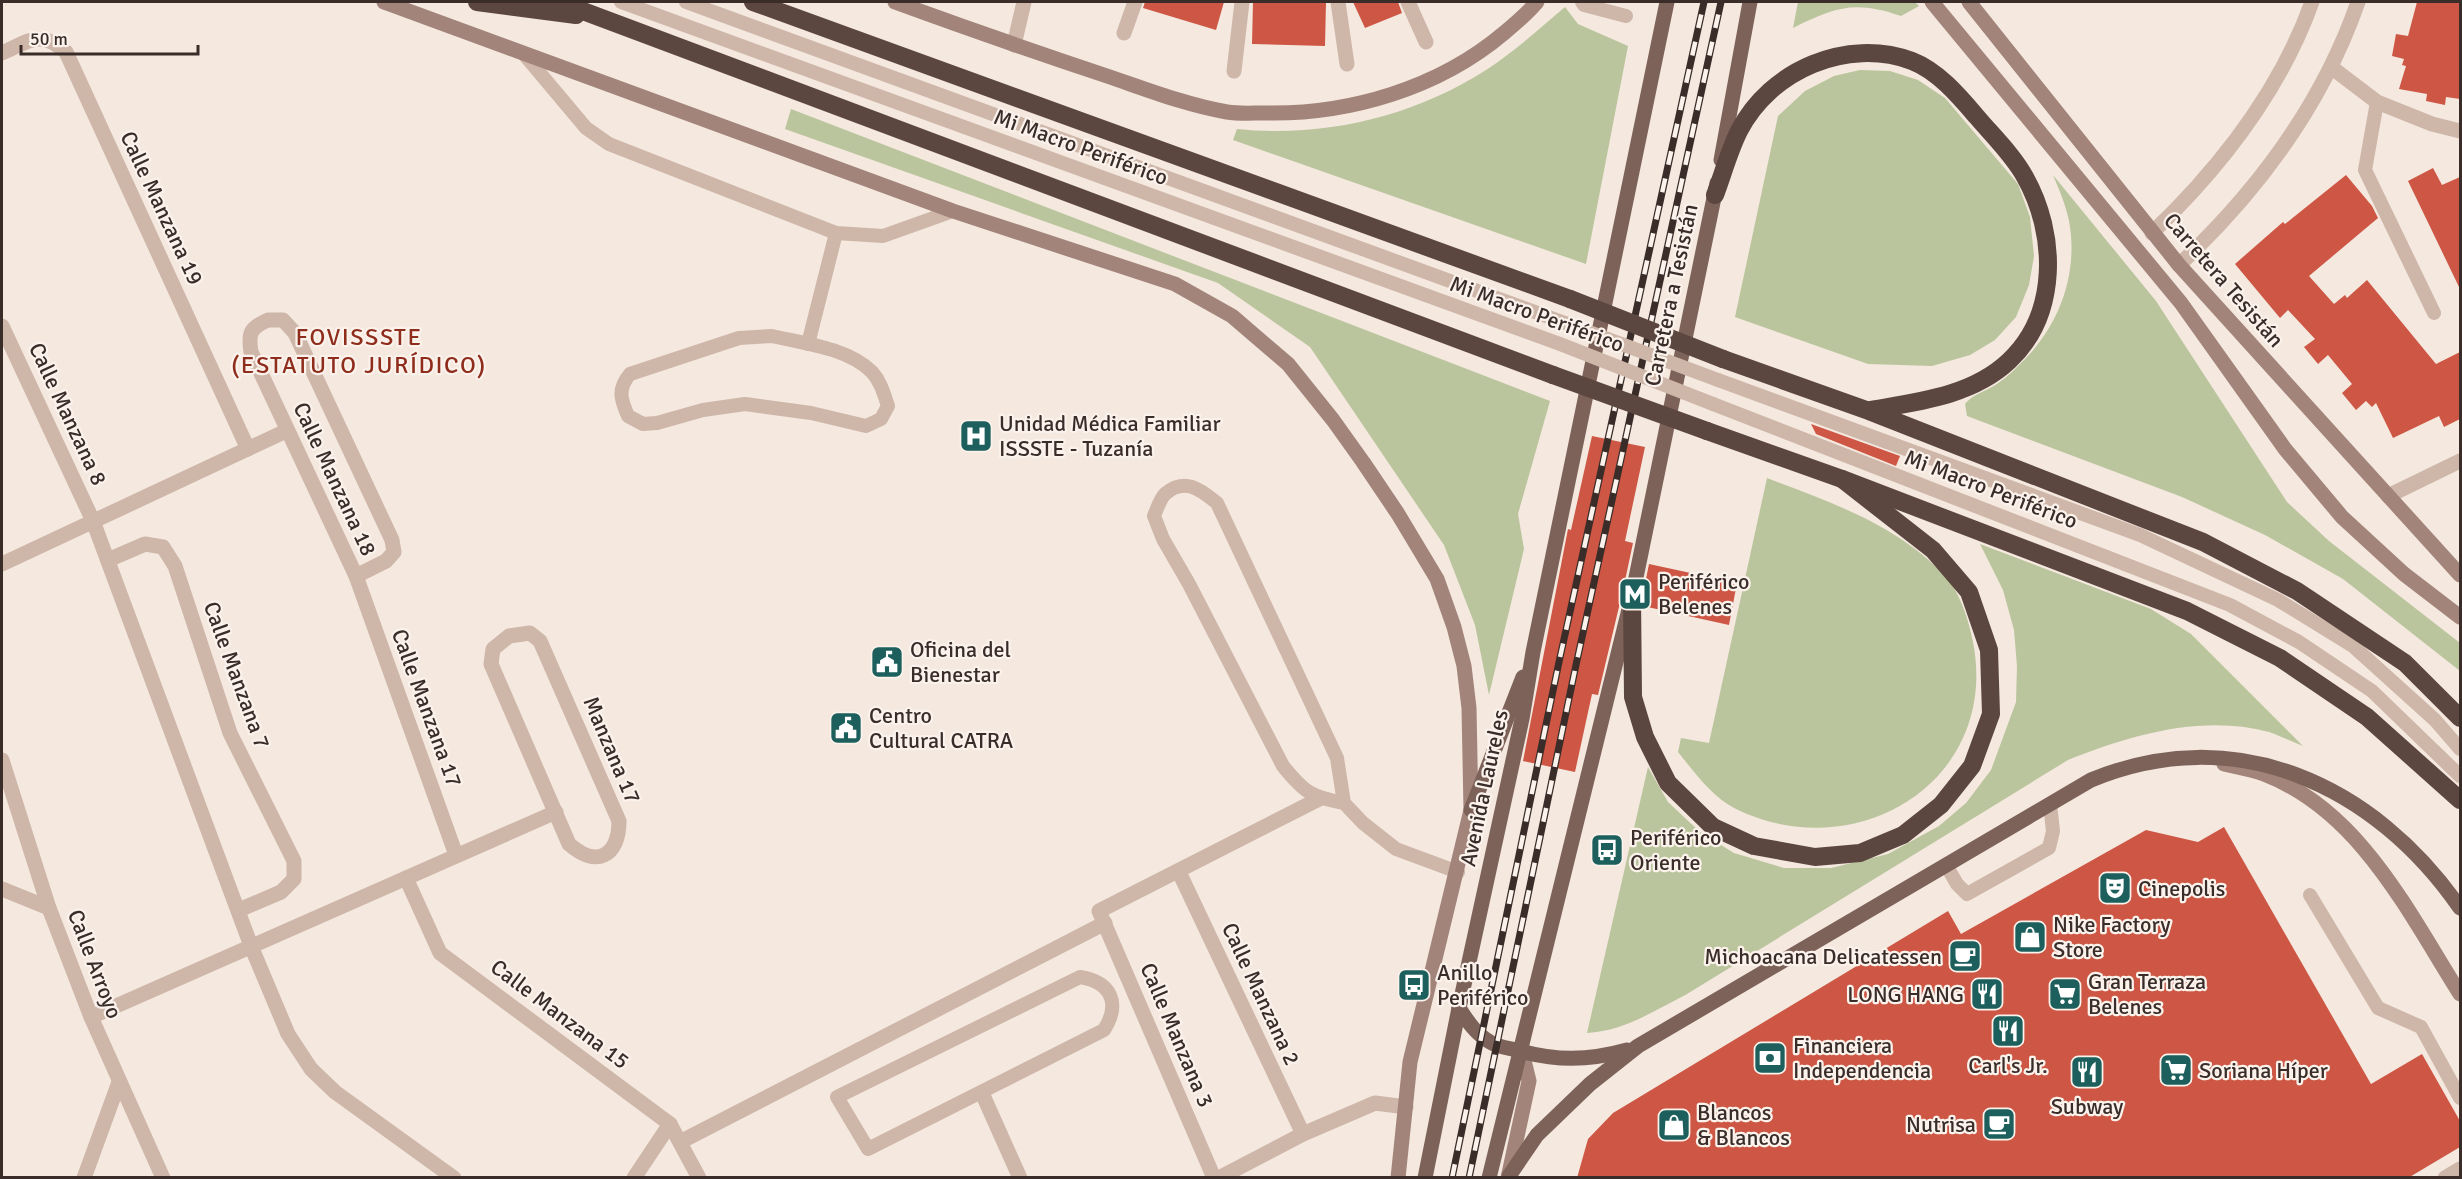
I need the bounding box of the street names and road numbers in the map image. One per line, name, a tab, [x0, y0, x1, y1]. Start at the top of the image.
street label: Mi Macro Periférico	[990, 103, 1172, 191]
street label: Calle Manzana 19	[115, 127, 209, 289]
street label: Carretera a Tesistán	[1638, 201, 1704, 389]
street label: Carretera Tesistán	[2158, 207, 2290, 353]
street label: Mi Macro Periférico	[1446, 270, 1628, 358]
street label: Calle Manzana 8	[23, 338, 113, 490]
street label: Calle Manzana 18	[288, 398, 382, 560]
street label: Mi Macro Periférico	[1901, 444, 2081, 534]
street label: Calle Manzana 7	[198, 598, 276, 752]
street label: Calle Manzana 17	[386, 625, 468, 791]
street label: Manzana 17	[577, 692, 647, 808]
street label: Avenida Laureles	[1454, 707, 1514, 869]
street label: Calle Arroyo	[62, 906, 128, 1022]
street label: Calle Manzana 2	[1216, 918, 1306, 1070]
street label: Calle Manzana 15	[485, 953, 635, 1075]
street label: Calle Manzana 3	[1134, 959, 1220, 1111]

